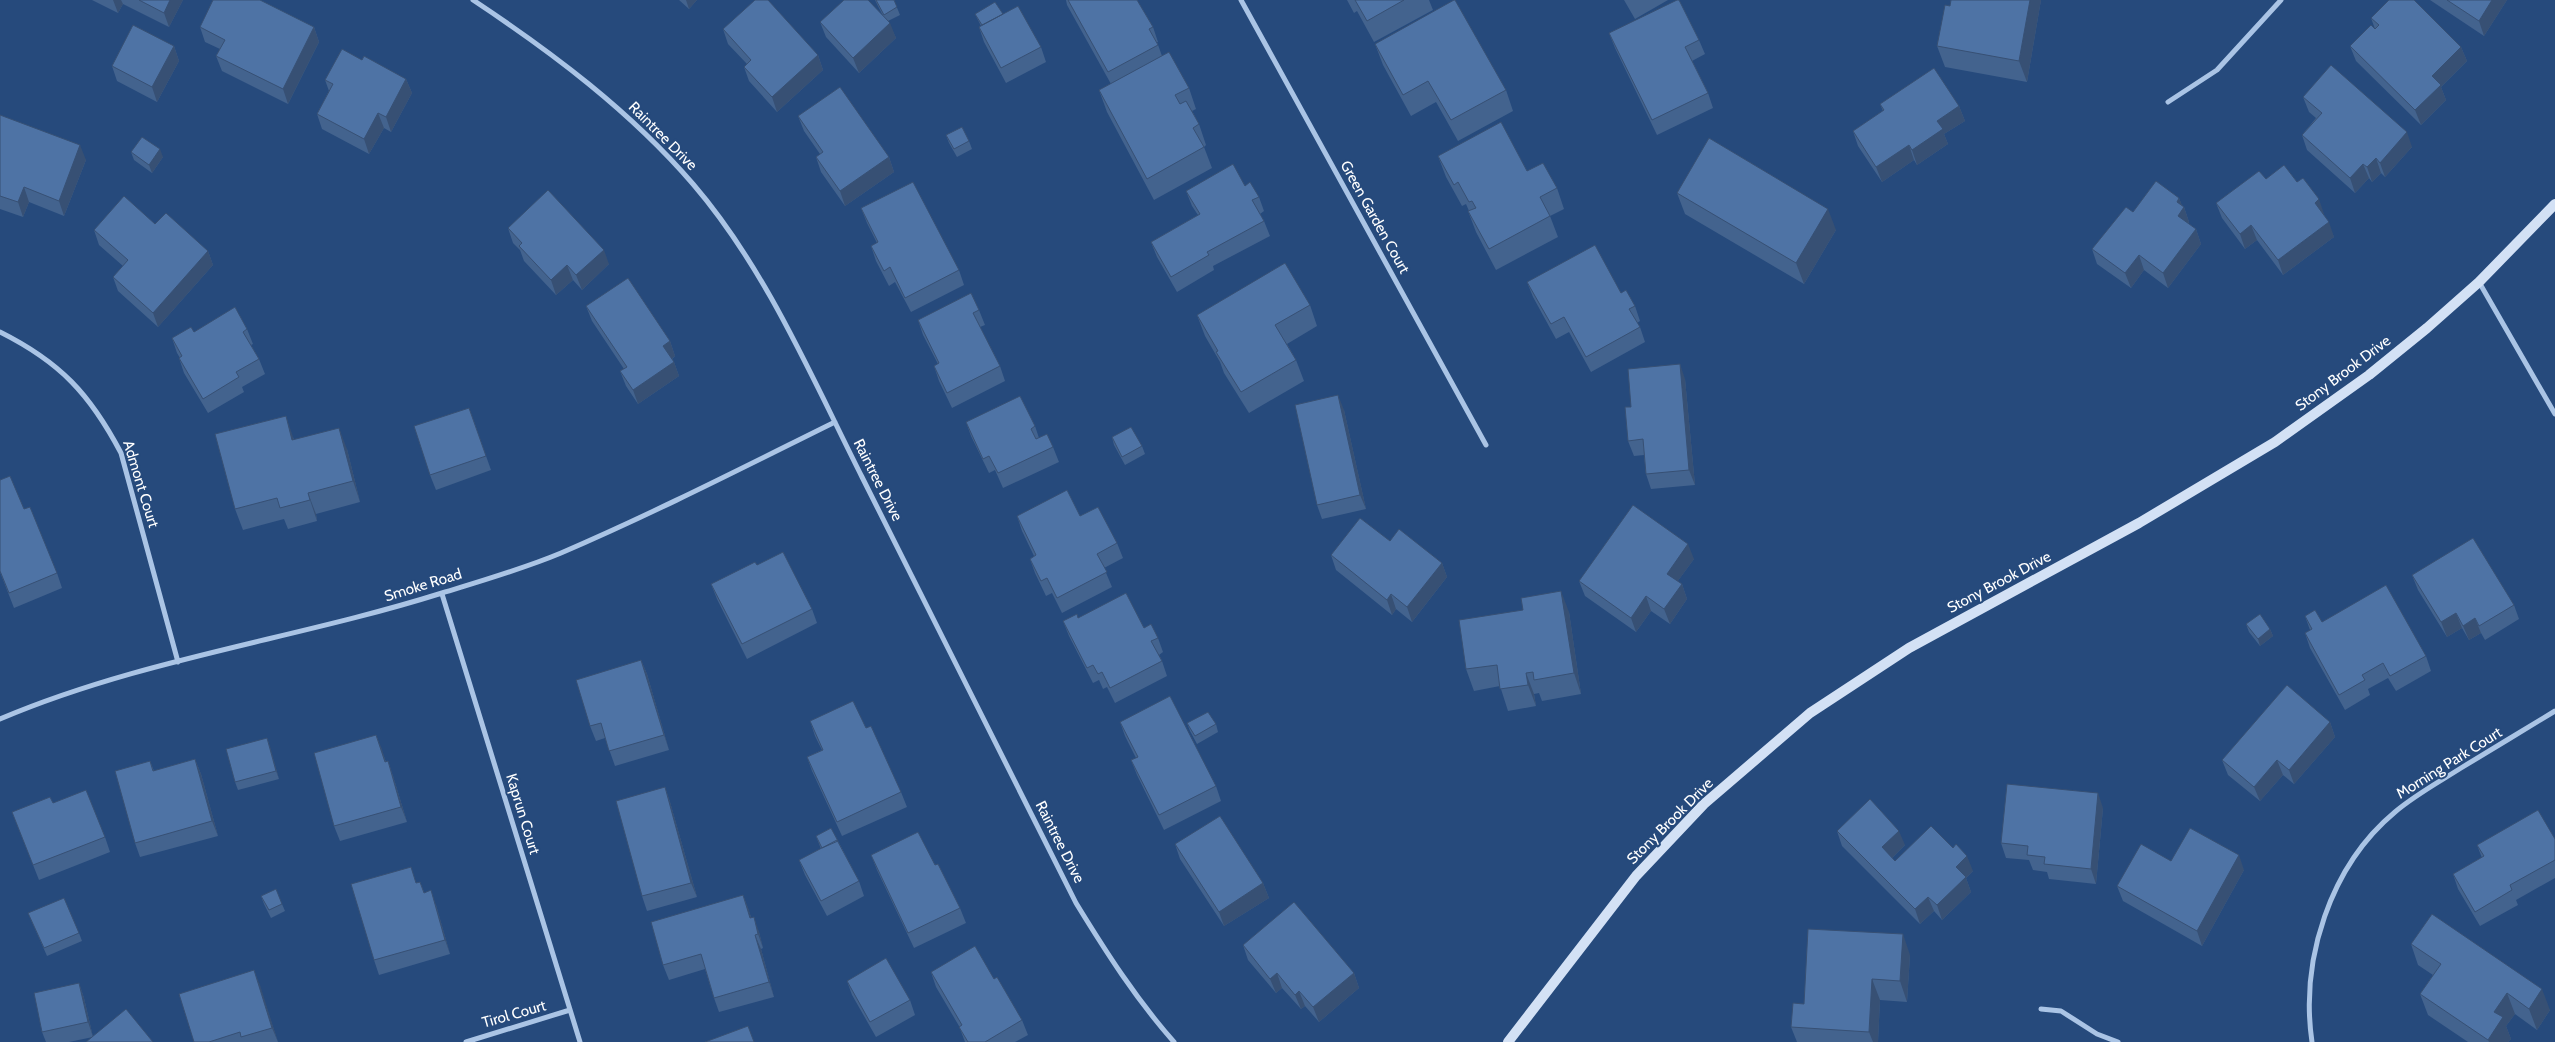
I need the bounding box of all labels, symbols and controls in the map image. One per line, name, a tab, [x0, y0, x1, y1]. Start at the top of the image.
street label: Raintree Drive	[625, 98, 701, 174]
street label: Green Garden Court	[1337, 157, 1413, 277]
street label: Stony Brook Drive	[2292, 331, 2394, 415]
street label: Raintree Drive	[850, 436, 906, 524]
street label: Admont Court	[119, 438, 163, 530]
street label: Stony Brook Drive	[1944, 547, 2054, 617]
street label: Smoke Road	[382, 565, 464, 605]
street label: Morning Park Court	[2393, 723, 2505, 803]
street label: Kaprun Court	[502, 772, 544, 856]
street label: Stony Brook Drive	[1623, 774, 1717, 868]
street label: Raintree Drive	[1032, 798, 1088, 886]
street label: Tirol Court	[480, 996, 548, 1032]

